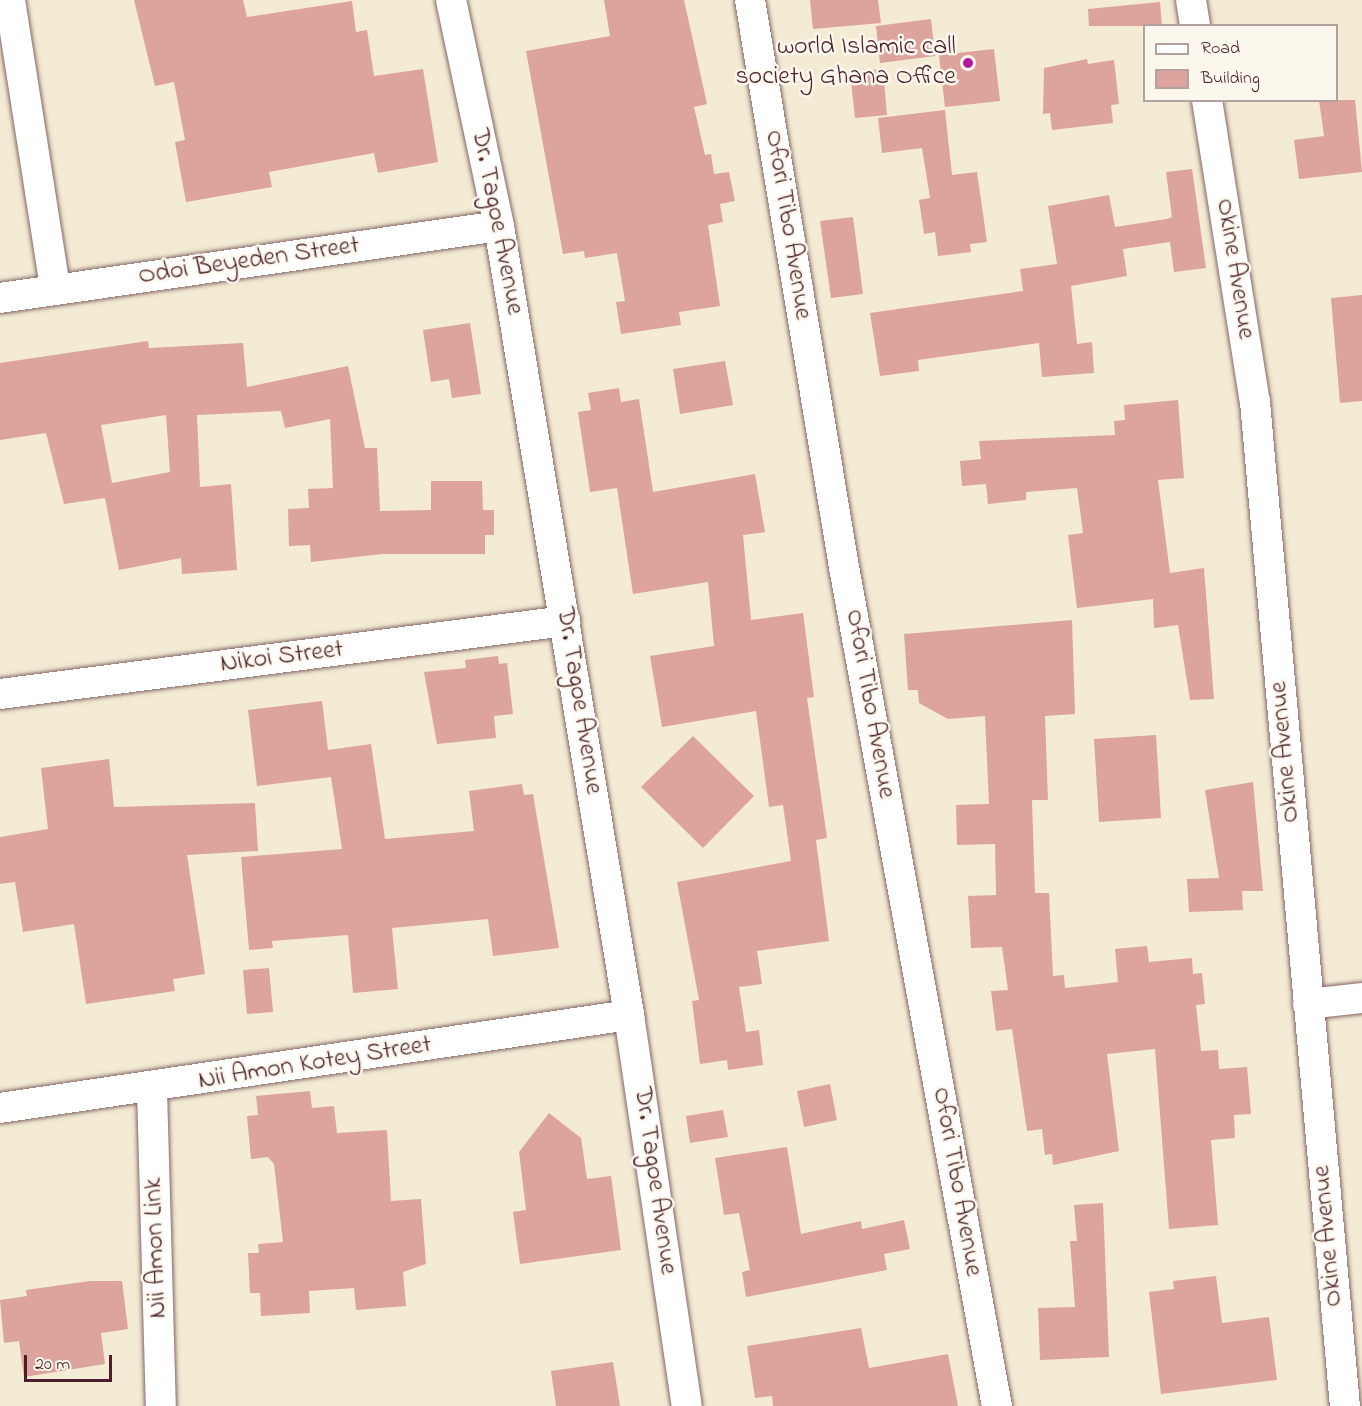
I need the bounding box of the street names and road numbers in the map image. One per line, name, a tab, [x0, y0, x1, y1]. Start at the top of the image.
street label: Dr. Tagoe Avenue	[463, 126, 529, 318]
street label: Ofori Tibo Avenue	[757, 128, 817, 322]
street label: Okine Avenue	[1207, 197, 1261, 341]
street label: Odoi Beyeden Street	[137, 231, 361, 293]
street label: Dr. Tagoe Avenue	[548, 605, 608, 797]
street label: Ofori Tibo Avenue	[837, 607, 901, 801]
street label: Nikoi Street	[219, 635, 345, 681]
street label: Okine Avenue	[1264, 680, 1308, 824]
street label: Nii Amon Kotey Street	[196, 1030, 434, 1098]
street label: Dr. Tagoe Avenue	[625, 1085, 683, 1277]
street label: Ofori Tibo Avenue	[924, 1085, 988, 1279]
street label: Okine Avenue	[1307, 1164, 1351, 1308]
street label: Nii Amon Link	[139, 1177, 175, 1319]

